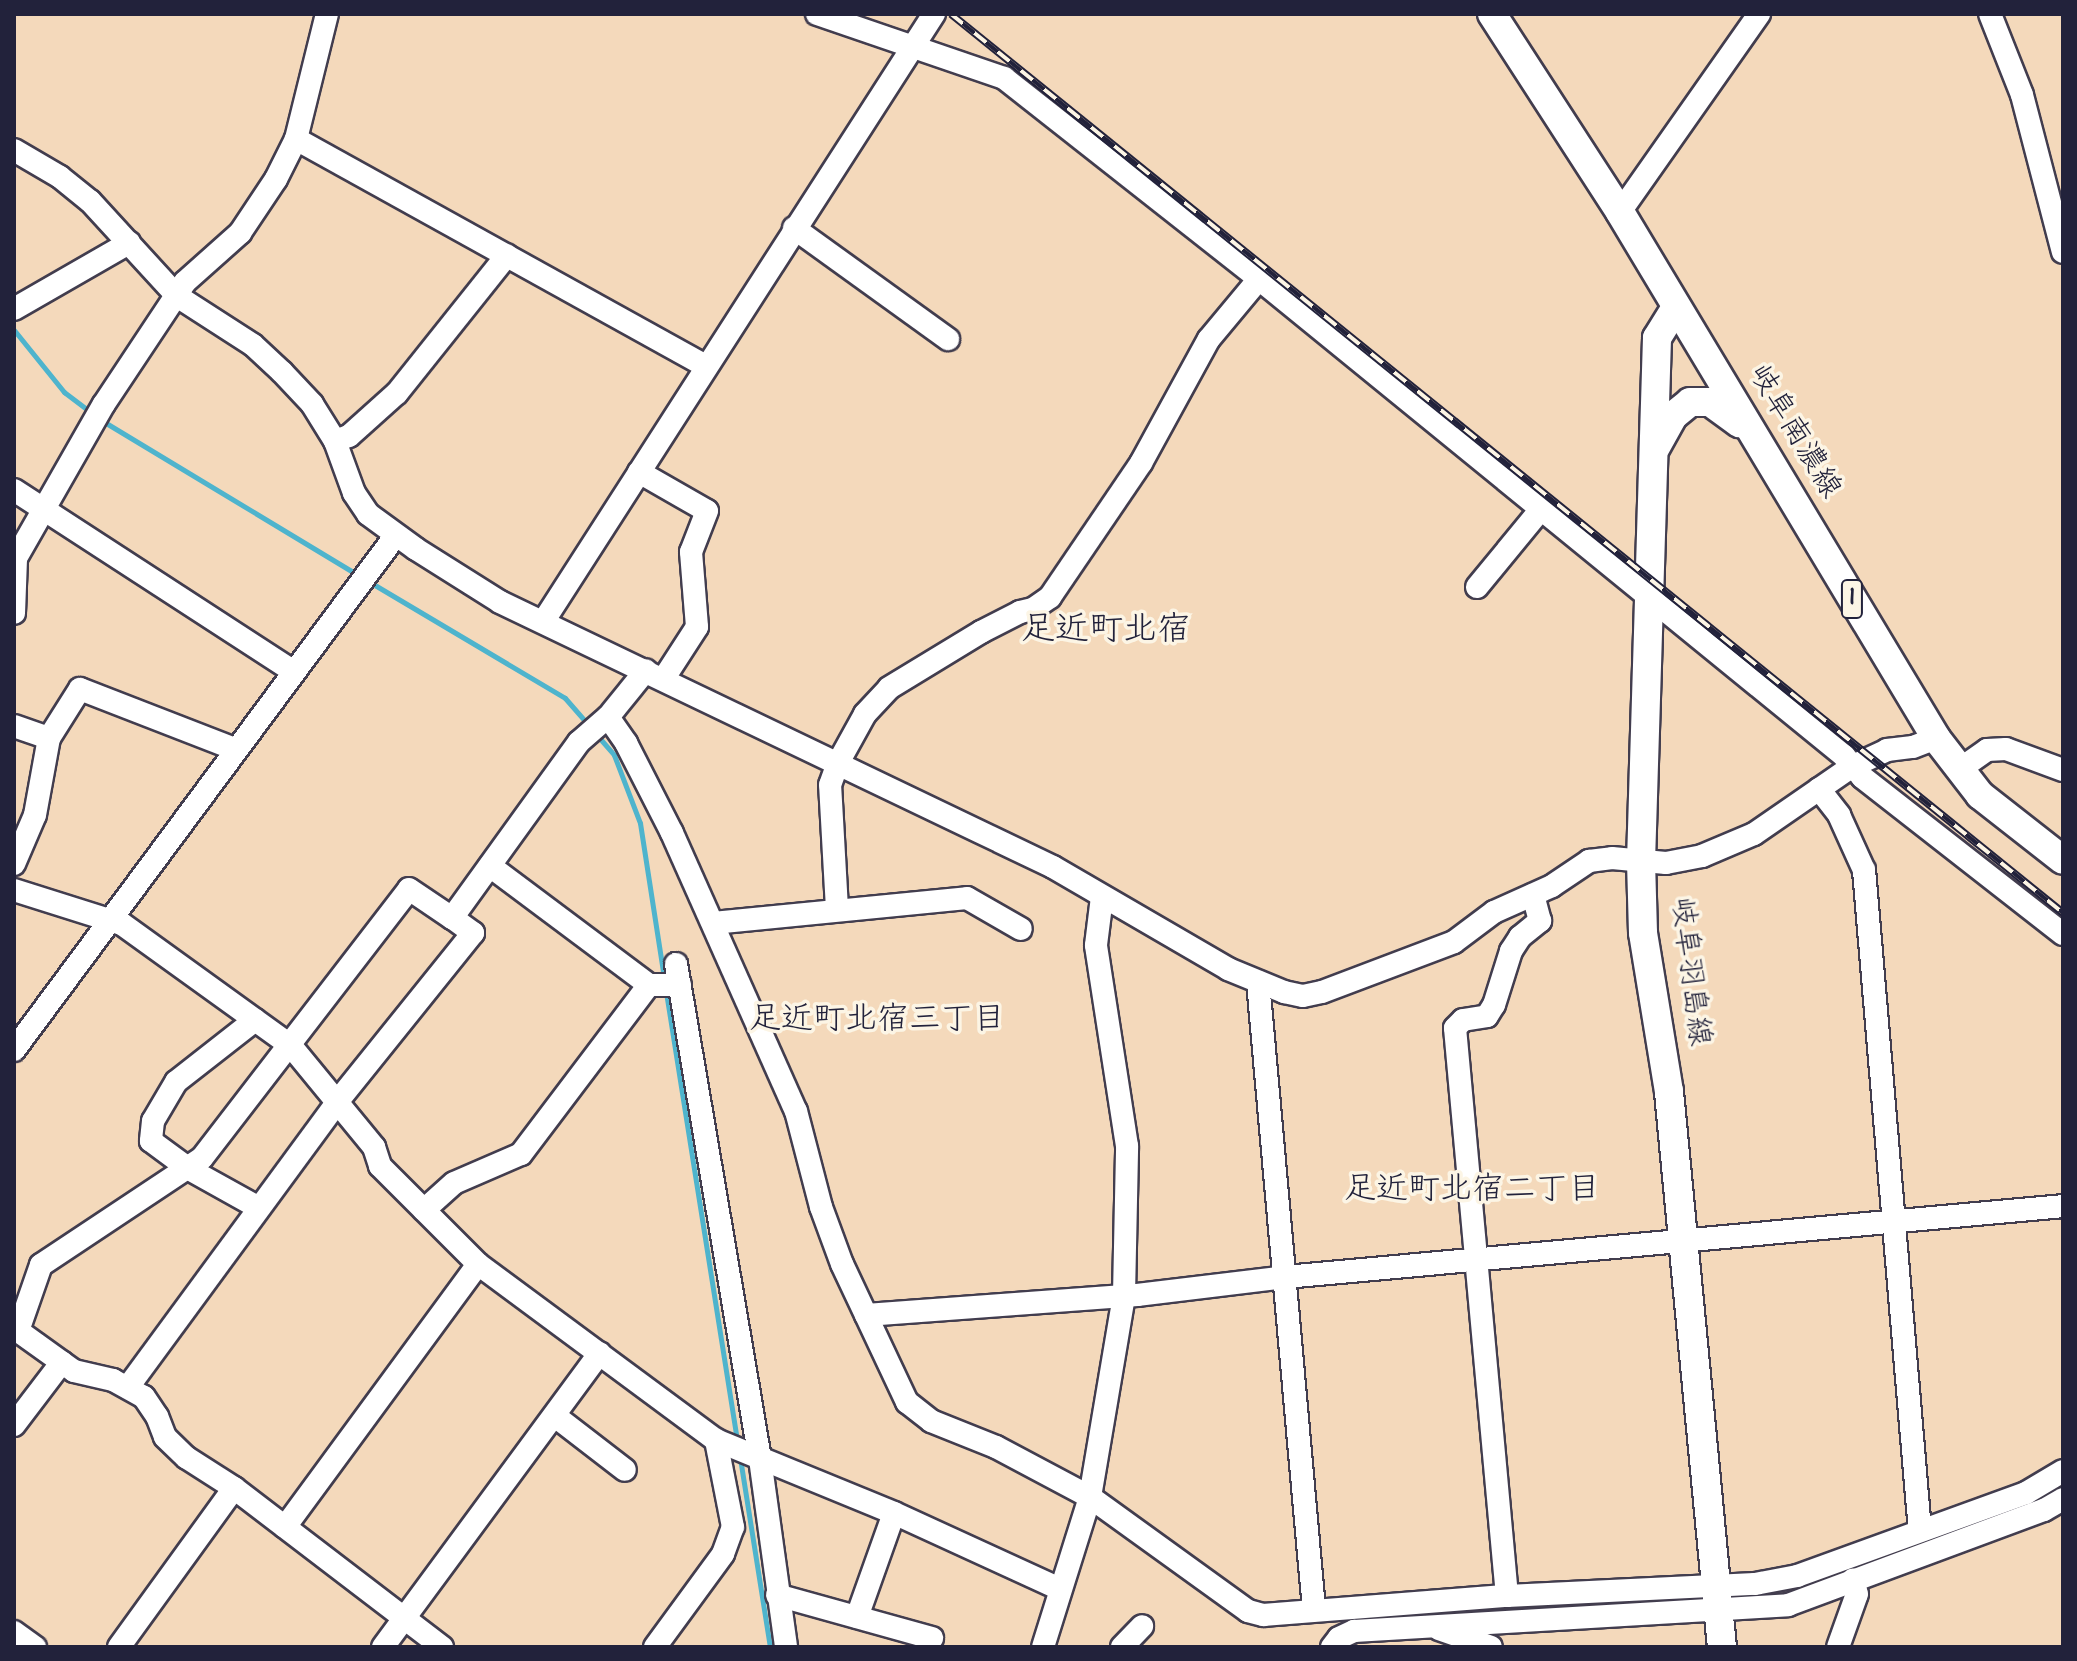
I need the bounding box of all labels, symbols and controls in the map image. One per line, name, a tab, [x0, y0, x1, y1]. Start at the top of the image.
street label: 岐阜南濃線	[1738, 359, 1846, 507]
road number: 1	[1840, 575, 1864, 623]
district label: 足近町北宿	[1021, 613, 1191, 653]
street label: 岐阜羽島線	[1660, 895, 1714, 1049]
district label: 足近町北宿三丁目	[749, 1003, 1005, 1041]
district label: 足近町北宿二丁目	[1344, 1173, 1600, 1211]

